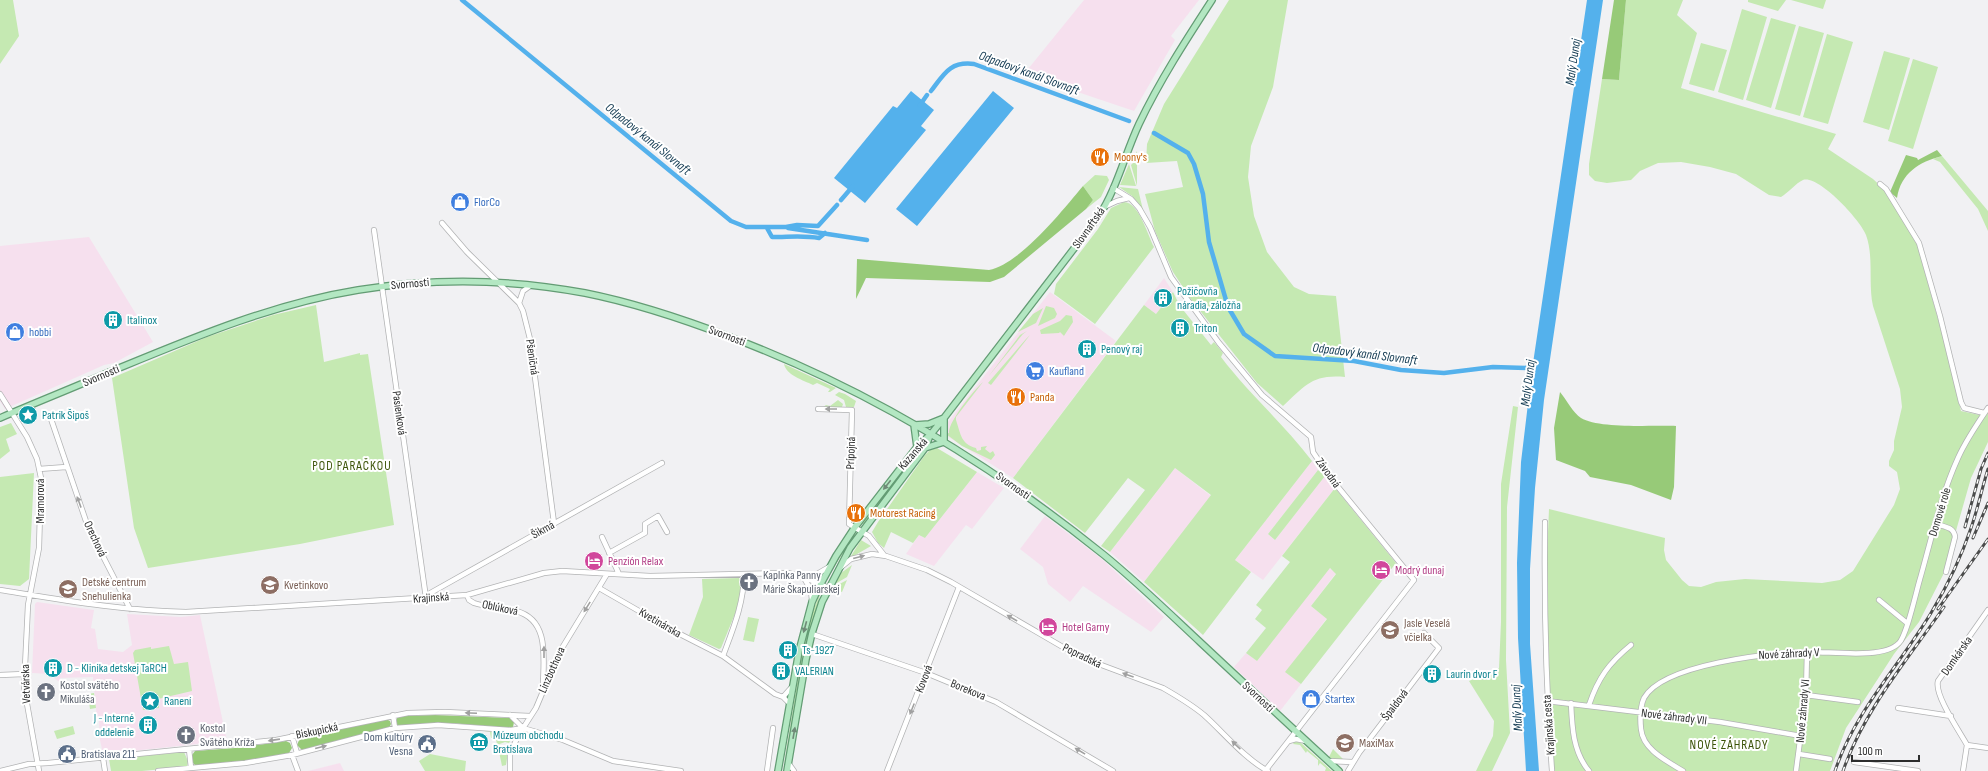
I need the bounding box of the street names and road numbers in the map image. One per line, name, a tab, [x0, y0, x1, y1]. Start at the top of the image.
street label: Slovnaftská	[1069, 204, 1109, 252]
street label: Svornosti	[390, 275, 430, 293]
street label: Svornosti	[706, 322, 748, 350]
street label: Pšeničná	[522, 338, 542, 376]
street label: Svornosti	[80, 362, 122, 390]
street label: Pasienková	[388, 390, 410, 436]
street label: Kazanská	[895, 435, 931, 473]
street label: Prípojná	[843, 436, 859, 470]
street label: Závodná	[1312, 455, 1344, 491]
street label: Svornosti	[993, 469, 1033, 503]
street label: Mramorová	[33, 478, 48, 523]
street label: Domové role	[1926, 486, 1955, 538]
street label: Šikmá	[529, 517, 558, 542]
street label: Orechová	[80, 519, 110, 560]
street label: Krajinská	[412, 589, 450, 607]
street label: Oblúková	[481, 597, 520, 619]
street label: Kvetinárska	[636, 605, 684, 641]
street label: Domkárska	[1938, 633, 1976, 679]
street label: Popradská	[1060, 640, 1104, 672]
street label: Linzbothova	[535, 644, 569, 695]
street label: Nové záhrady V	[1758, 645, 1821, 663]
street label: Kovová	[912, 663, 936, 695]
street label: Vetvárska	[18, 664, 34, 704]
street label: Borekova	[948, 676, 988, 704]
street label: Svornosti	[1239, 678, 1277, 716]
street label: Nové záhrady VI	[1793, 679, 1813, 743]
street label: Špaldová	[1378, 686, 1412, 724]
street label: Krajinská cesta	[1539, 694, 1559, 756]
street label: Nové záhrady VII	[1640, 706, 1708, 728]
street label: Biskupická	[295, 719, 340, 743]

